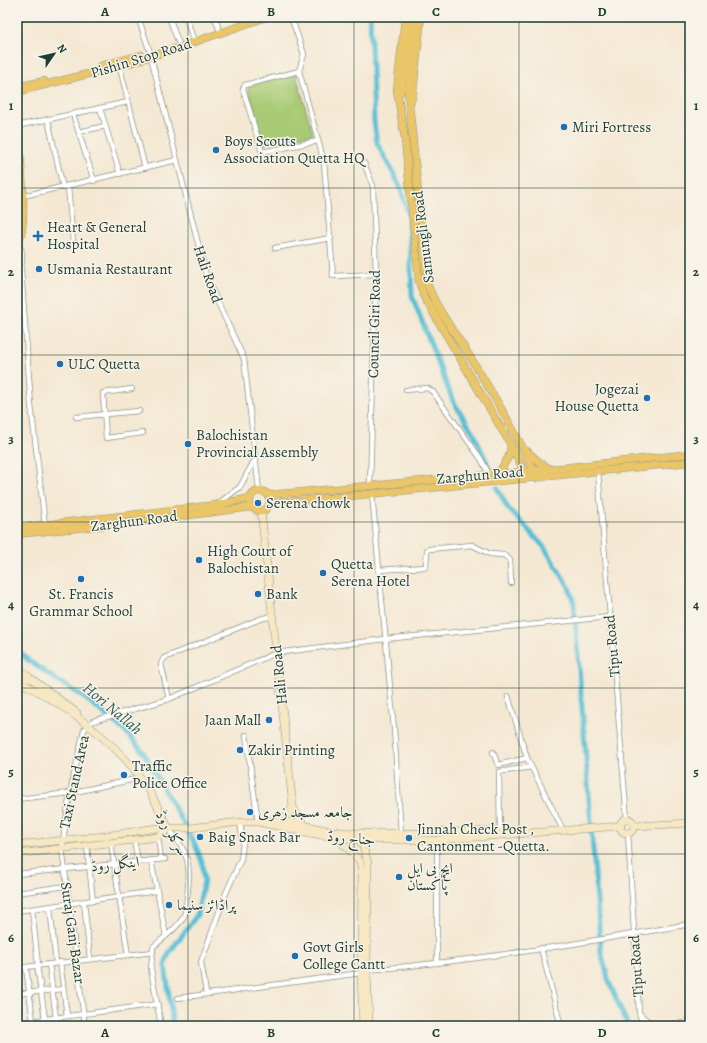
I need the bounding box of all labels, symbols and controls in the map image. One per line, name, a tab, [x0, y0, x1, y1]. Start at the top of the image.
text: A	[100, 3, 110, 20]
text: B	[267, 3, 275, 20]
text: C	[432, 3, 440, 20]
text: D	[597, 3, 607, 20]
street label: Pishin Stop Road	[88, 33, 195, 83]
north arrow	[34, 34, 74, 74]
text: N	[53, 41, 70, 56]
text: 1	[9, 97, 14, 114]
text: 1	[694, 97, 699, 114]
place label: Miri Fortress	[572, 117, 651, 137]
marker: Miri Fortress	[559, 122, 569, 132]
place label: Boys Scouts Association Quetta HQ	[223, 131, 367, 168]
marker: Boys Scouts Association Quetta HQ	[211, 145, 221, 155]
street label: Samungli Road	[407, 189, 439, 284]
place label: Heart & General Hospital	[47, 217, 147, 254]
marker: Heart & General Hospital	[32, 230, 44, 242]
street label: Hali Road	[189, 242, 228, 307]
place label: Usmania Restaurant	[47, 259, 172, 279]
text: 2	[8, 263, 15, 280]
text: 2	[693, 263, 700, 280]
marker: Usmania Restaurant	[34, 264, 44, 274]
street label: Council Giri Road	[363, 269, 385, 378]
place label: ULC Quetta	[68, 354, 140, 374]
marker: ULC Quetta	[55, 359, 65, 369]
place label: Jogezai House Quetta	[555, 379, 639, 416]
marker: Jogezai House Quetta	[642, 393, 652, 403]
place label: Balochistan Provincial Assembly	[196, 425, 319, 462]
text: 3	[8, 430, 14, 447]
text: 3	[693, 430, 699, 447]
marker: Balochistan Provincial Assembly	[183, 439, 193, 449]
street label: Zarghun Road	[436, 461, 525, 489]
place label: Serena chowk	[266, 493, 351, 513]
marker: Serena chowk	[253, 498, 263, 508]
street label: Zarghun Road	[89, 506, 179, 536]
place label: High Court of Balochistan	[207, 541, 294, 578]
place label: Quetta Serena Hotel	[331, 554, 410, 591]
marker: High Court of Balochistan	[194, 555, 204, 565]
marker: Quetta Serena Hotel	[318, 568, 328, 578]
marker: St. Francis Grammar School	[76, 574, 86, 584]
place label: St. Francis Grammar School	[29, 584, 133, 621]
place label: Bank	[266, 584, 298, 604]
marker: Bank	[253, 589, 263, 599]
text: 4	[8, 596, 14, 613]
text: 4	[693, 596, 699, 613]
street label: Tipu Road	[599, 613, 625, 678]
street label: Hali Road	[266, 643, 292, 706]
water label: Hori Nallah	[78, 677, 147, 740]
place label: Jaan Mall	[205, 710, 261, 730]
marker: Jaan Mall	[264, 715, 274, 725]
street label: Taxi Stand Area	[54, 733, 94, 831]
place label: Zakir Printing	[248, 740, 336, 760]
marker: Zakir Printing	[235, 745, 245, 755]
place label: Traffic Police Office	[132, 756, 208, 793]
text: 5	[8, 763, 14, 780]
text: 5	[693, 763, 699, 780]
marker: Traffic Police Office	[119, 770, 129, 780]
place label: جامعہ مسجد زھری	[258, 802, 353, 822]
street label: سرکلر روڈ	[151, 806, 193, 860]
marker: جامعہ مسجد زھری	[245, 807, 255, 817]
place label: Jinnah Check Post , Cantonment -Quetta.	[417, 819, 550, 856]
street label: جناح روڈ	[326, 826, 376, 853]
place label: Baig Snack Bar	[208, 827, 300, 847]
marker: Baig Snack Bar	[195, 832, 205, 842]
marker: Jinnah Check Post , Cantonment -Quetta.	[404, 833, 414, 843]
street label: اینگل روڈ	[90, 852, 140, 876]
place label: ایچ بی ایل پاکستان	[407, 858, 453, 896]
marker: ایچ بی ایل پاکستان	[394, 872, 404, 882]
street label: Suraj Ganj Bazar	[56, 881, 90, 986]
place label: پراڈائز سنیما	[177, 895, 237, 915]
marker: پراڈائز سنیما	[164, 900, 174, 910]
text: 6	[8, 929, 14, 946]
text: 6	[693, 929, 699, 946]
street label: Tipu Road	[624, 933, 648, 998]
place label: Govt Girls College Cantt	[303, 937, 385, 974]
marker: Govt Girls College Cantt	[290, 951, 300, 961]
text: A	[100, 1024, 110, 1041]
text: B	[267, 1024, 275, 1041]
text: C	[432, 1024, 440, 1041]
text: D	[597, 1024, 607, 1041]

